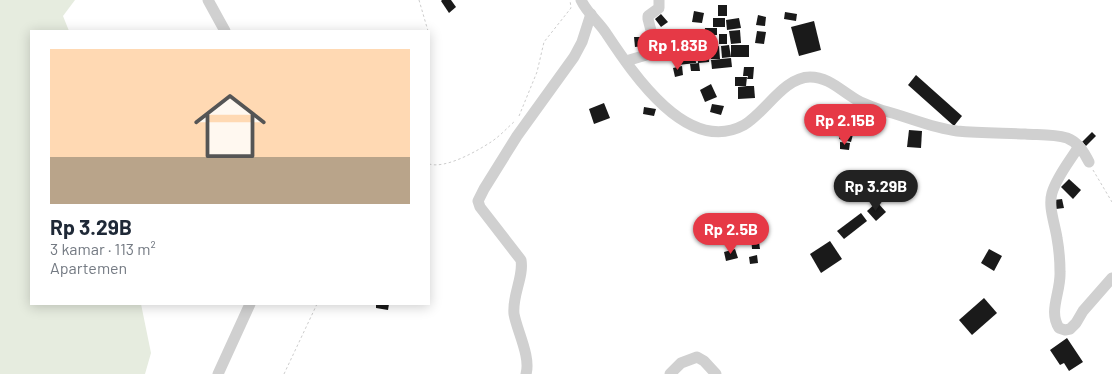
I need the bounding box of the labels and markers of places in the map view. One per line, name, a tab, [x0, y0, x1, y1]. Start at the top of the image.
pin: Rp 1.83B	[626, 28, 730, 71]
pin: Rp 2.15B	[793, 104, 897, 146]
pin: Rp 3.29B	[824, 170, 928, 212]
pin: Rp 2.5B	[685, 212, 777, 255]

